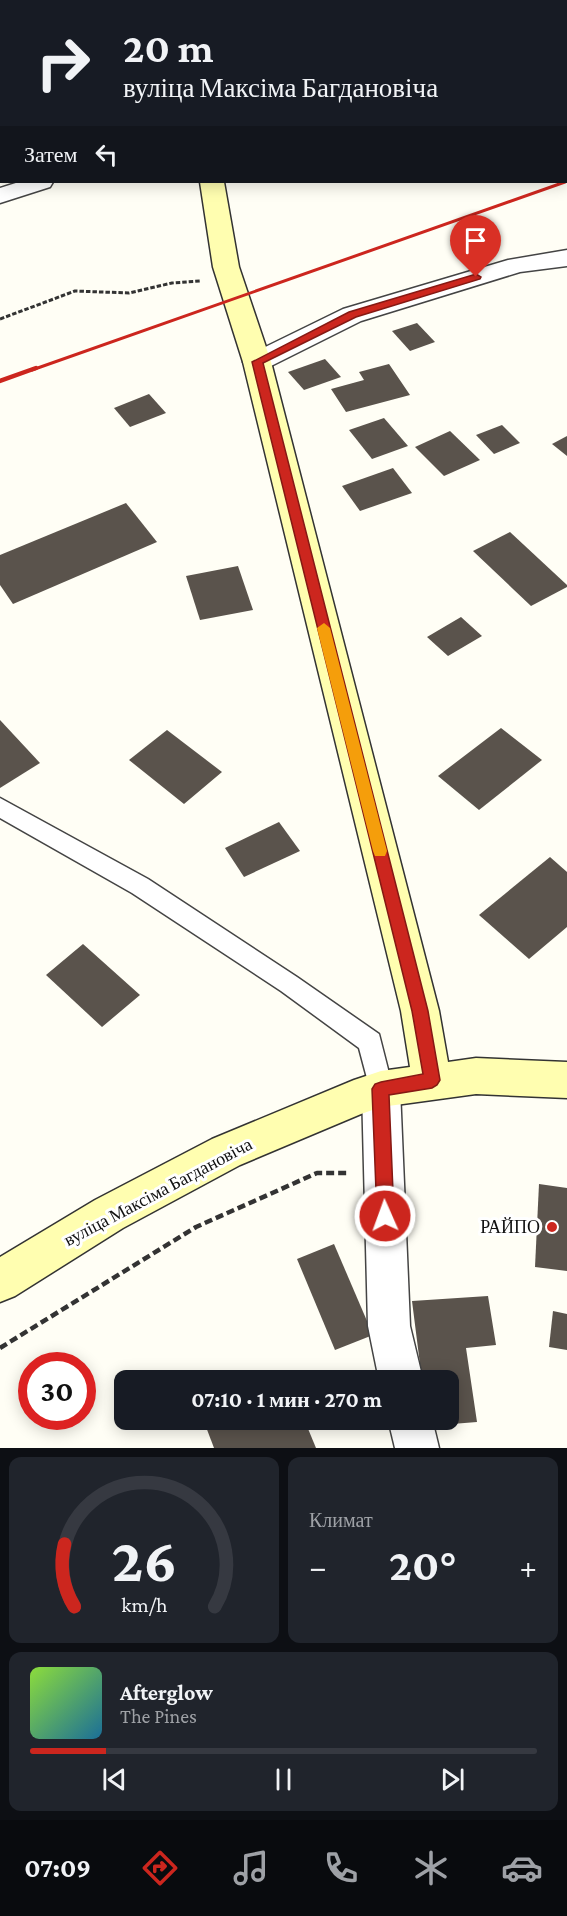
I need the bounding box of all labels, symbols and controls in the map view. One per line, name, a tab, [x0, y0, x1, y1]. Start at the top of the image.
icon: right	[24, 24, 102, 102]
text: 20 m	[123, 24, 214, 71]
text: вуліца Максіма Багдановіча	[123, 73, 438, 103]
icon: left	[90, 138, 123, 171]
text: Затем	[24, 142, 78, 167]
pin	[450, 215, 501, 277]
icon: arrive	[459, 224, 492, 257]
street label: вуліца Максіма Багдановіча	[61, 1134, 255, 1250]
position arrow	[353, 1184, 417, 1248]
place label: РАЙПО	[480, 1217, 540, 1237]
marker: РАЙПО	[545, 1220, 559, 1234]
speed limit sign: 30	[18, 1352, 96, 1430]
text: 07:10 · 1 мин · 270 m	[191, 1387, 382, 1412]
text: Климат	[309, 1509, 373, 1531]
text: 26	[111, 1525, 177, 1594]
text: 20°	[389, 1540, 457, 1590]
text: −	[309, 1548, 326, 1585]
text: +	[520, 1548, 537, 1585]
text: km/h	[121, 1593, 168, 1617]
text: Afterglow	[120, 1680, 213, 1705]
text: The Pines	[120, 1705, 197, 1727]
icon: previous	[98, 1763, 131, 1796]
icon: pause	[267, 1763, 300, 1796]
icon: next	[436, 1763, 469, 1796]
icon: directions	[139, 1847, 181, 1889]
icon: music	[230, 1847, 272, 1889]
icon: phone	[320, 1847, 362, 1889]
icon: climate	[410, 1847, 452, 1889]
icon: car	[501, 1847, 543, 1889]
text: 07:09	[24, 1853, 91, 1883]

